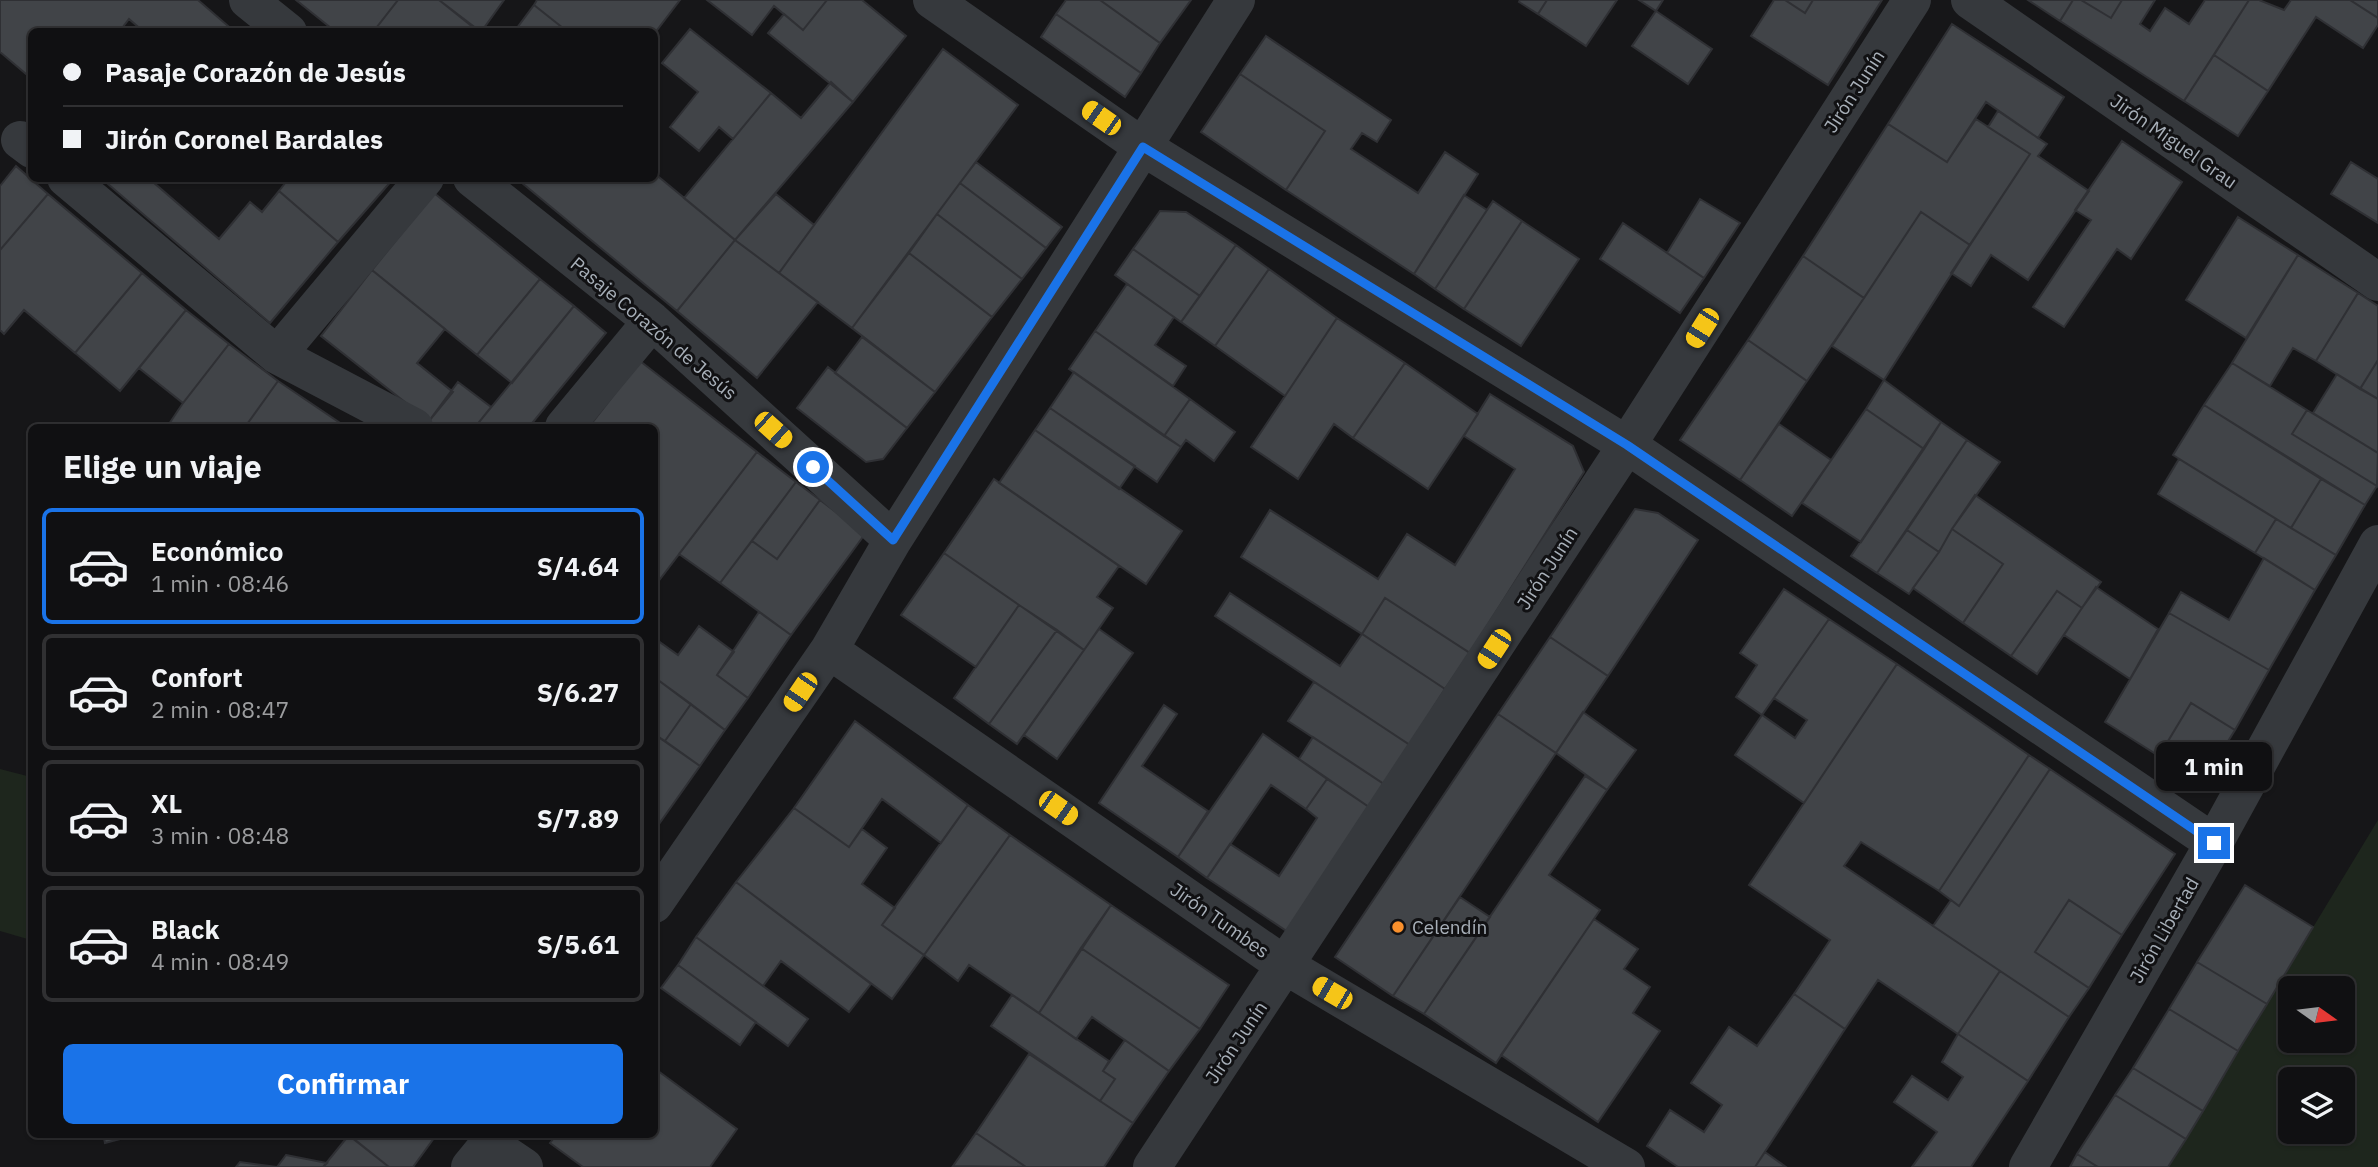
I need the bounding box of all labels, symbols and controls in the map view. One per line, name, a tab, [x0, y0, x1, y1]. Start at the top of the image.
street label: Jirón Junín	[1818, 45, 1890, 137]
text: Pasaje Corazón de Jesús	[105, 55, 406, 89]
street label: Jirón Miguel Grau	[2106, 88, 2242, 194]
car	[1078, 97, 1125, 139]
text: Jirón Coronel Bardales	[105, 122, 383, 156]
street label: Pasaje Corazón de Jesús	[566, 251, 742, 405]
car	[1682, 305, 1723, 351]
car	[751, 408, 796, 452]
text: Elige un viaje	[63, 445, 262, 487]
route start	[797, 451, 829, 483]
street label: Jirón Junín	[1511, 522, 1583, 614]
text: Económico	[151, 534, 283, 568]
icon: car	[67, 535, 130, 598]
text: S/4.64	[537, 549, 619, 583]
text: 1 min · 08:46	[151, 568, 289, 598]
car	[1474, 626, 1515, 672]
text: Confort	[151, 660, 243, 694]
icon: car	[67, 661, 130, 724]
car	[780, 669, 821, 715]
text: S/6.27	[537, 675, 619, 709]
text: 2 min · 08:47	[151, 694, 289, 724]
callout: 1 min	[2156, 742, 2272, 790]
text: 1 min	[2184, 751, 2244, 781]
text: XL	[151, 786, 182, 820]
icon: car	[67, 787, 130, 850]
car	[1035, 787, 1082, 829]
text: S/7.89	[537, 801, 619, 835]
text: 3 min · 08:48	[151, 820, 289, 850]
route end	[2198, 827, 2230, 859]
street label: Jirón Libertad	[2124, 873, 2204, 987]
street label: Jirón Tumbes	[1166, 877, 1274, 963]
text: Black	[151, 912, 219, 946]
icon: car	[67, 913, 130, 976]
place label: Celendín	[1412, 915, 1487, 939]
marker: Celendín	[1390, 919, 1406, 935]
text: S/5.61	[537, 927, 619, 961]
text: 4 min · 08:49	[151, 946, 289, 976]
car	[1309, 973, 1356, 1013]
north arrow	[2278, 976, 2356, 1054]
map controls	[2278, 976, 2355, 1144]
street label: Jirón Junín	[1200, 996, 1272, 1088]
button: Confirmar	[63, 1044, 623, 1124]
button: layers	[2278, 1067, 2355, 1144]

